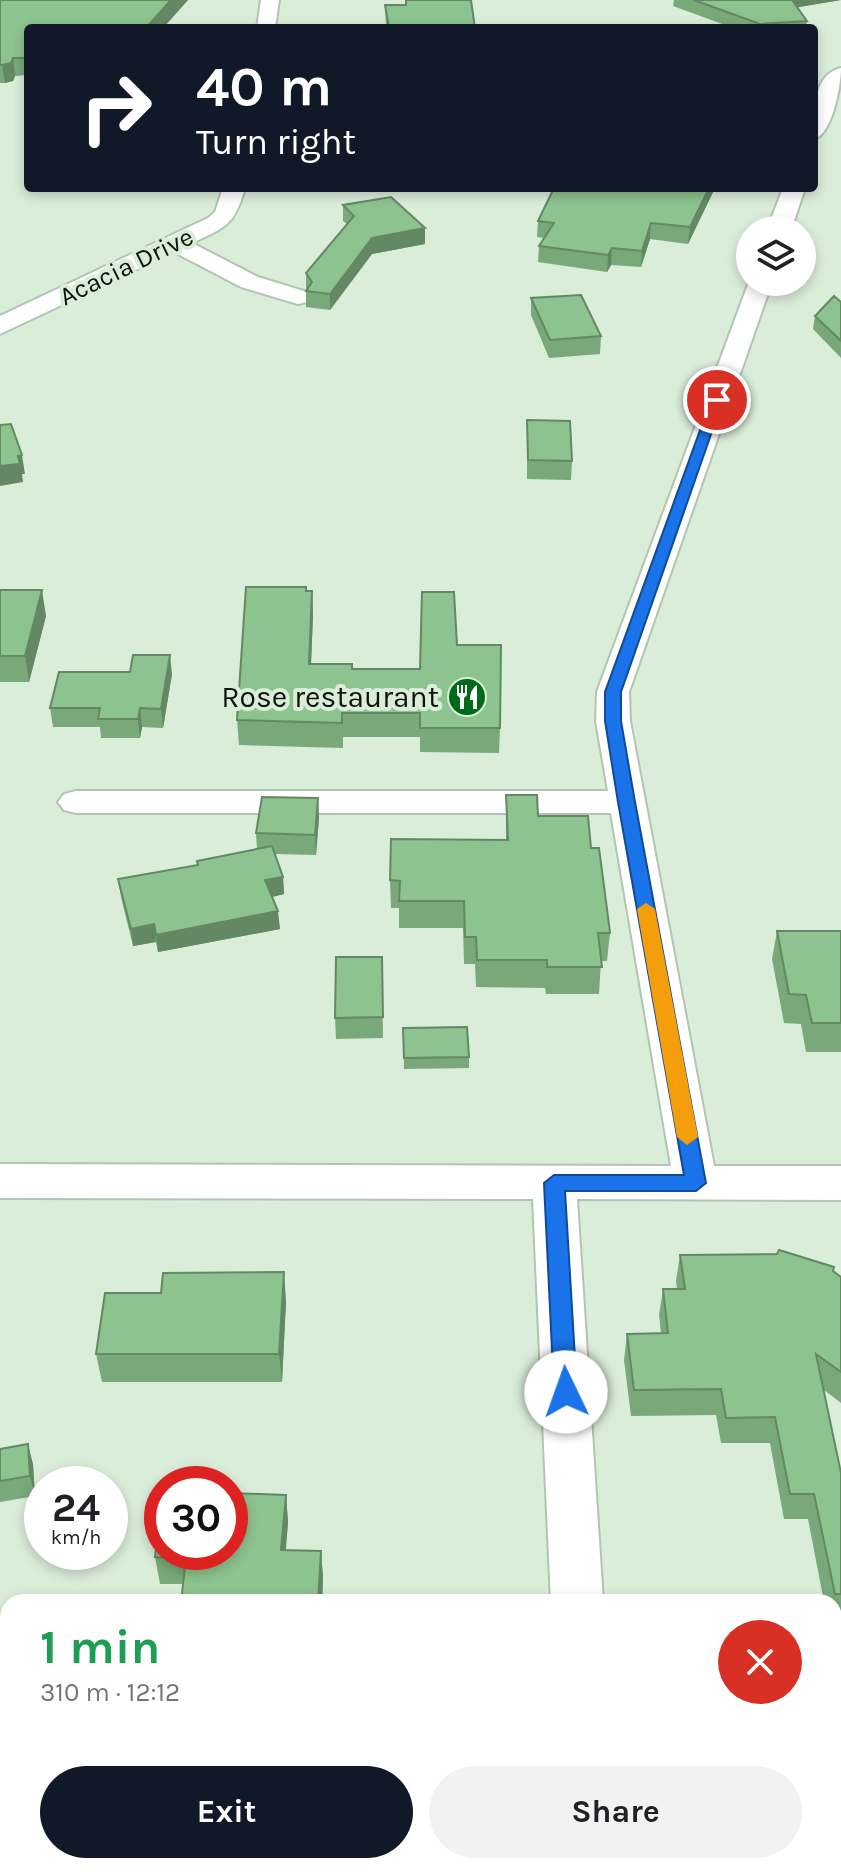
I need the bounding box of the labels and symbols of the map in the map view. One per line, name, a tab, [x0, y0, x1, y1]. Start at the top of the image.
street label: Acacia Drive	[54, 221, 198, 312]
pin	[683, 366, 751, 434]
restaurant icon: Rose restaurant	[446, 676, 488, 718]
place label: Rose restaurant	[221, 679, 439, 715]
position arrow	[524, 1350, 608, 1434]
speed limit sign: 30	[144, 1466, 248, 1570]

